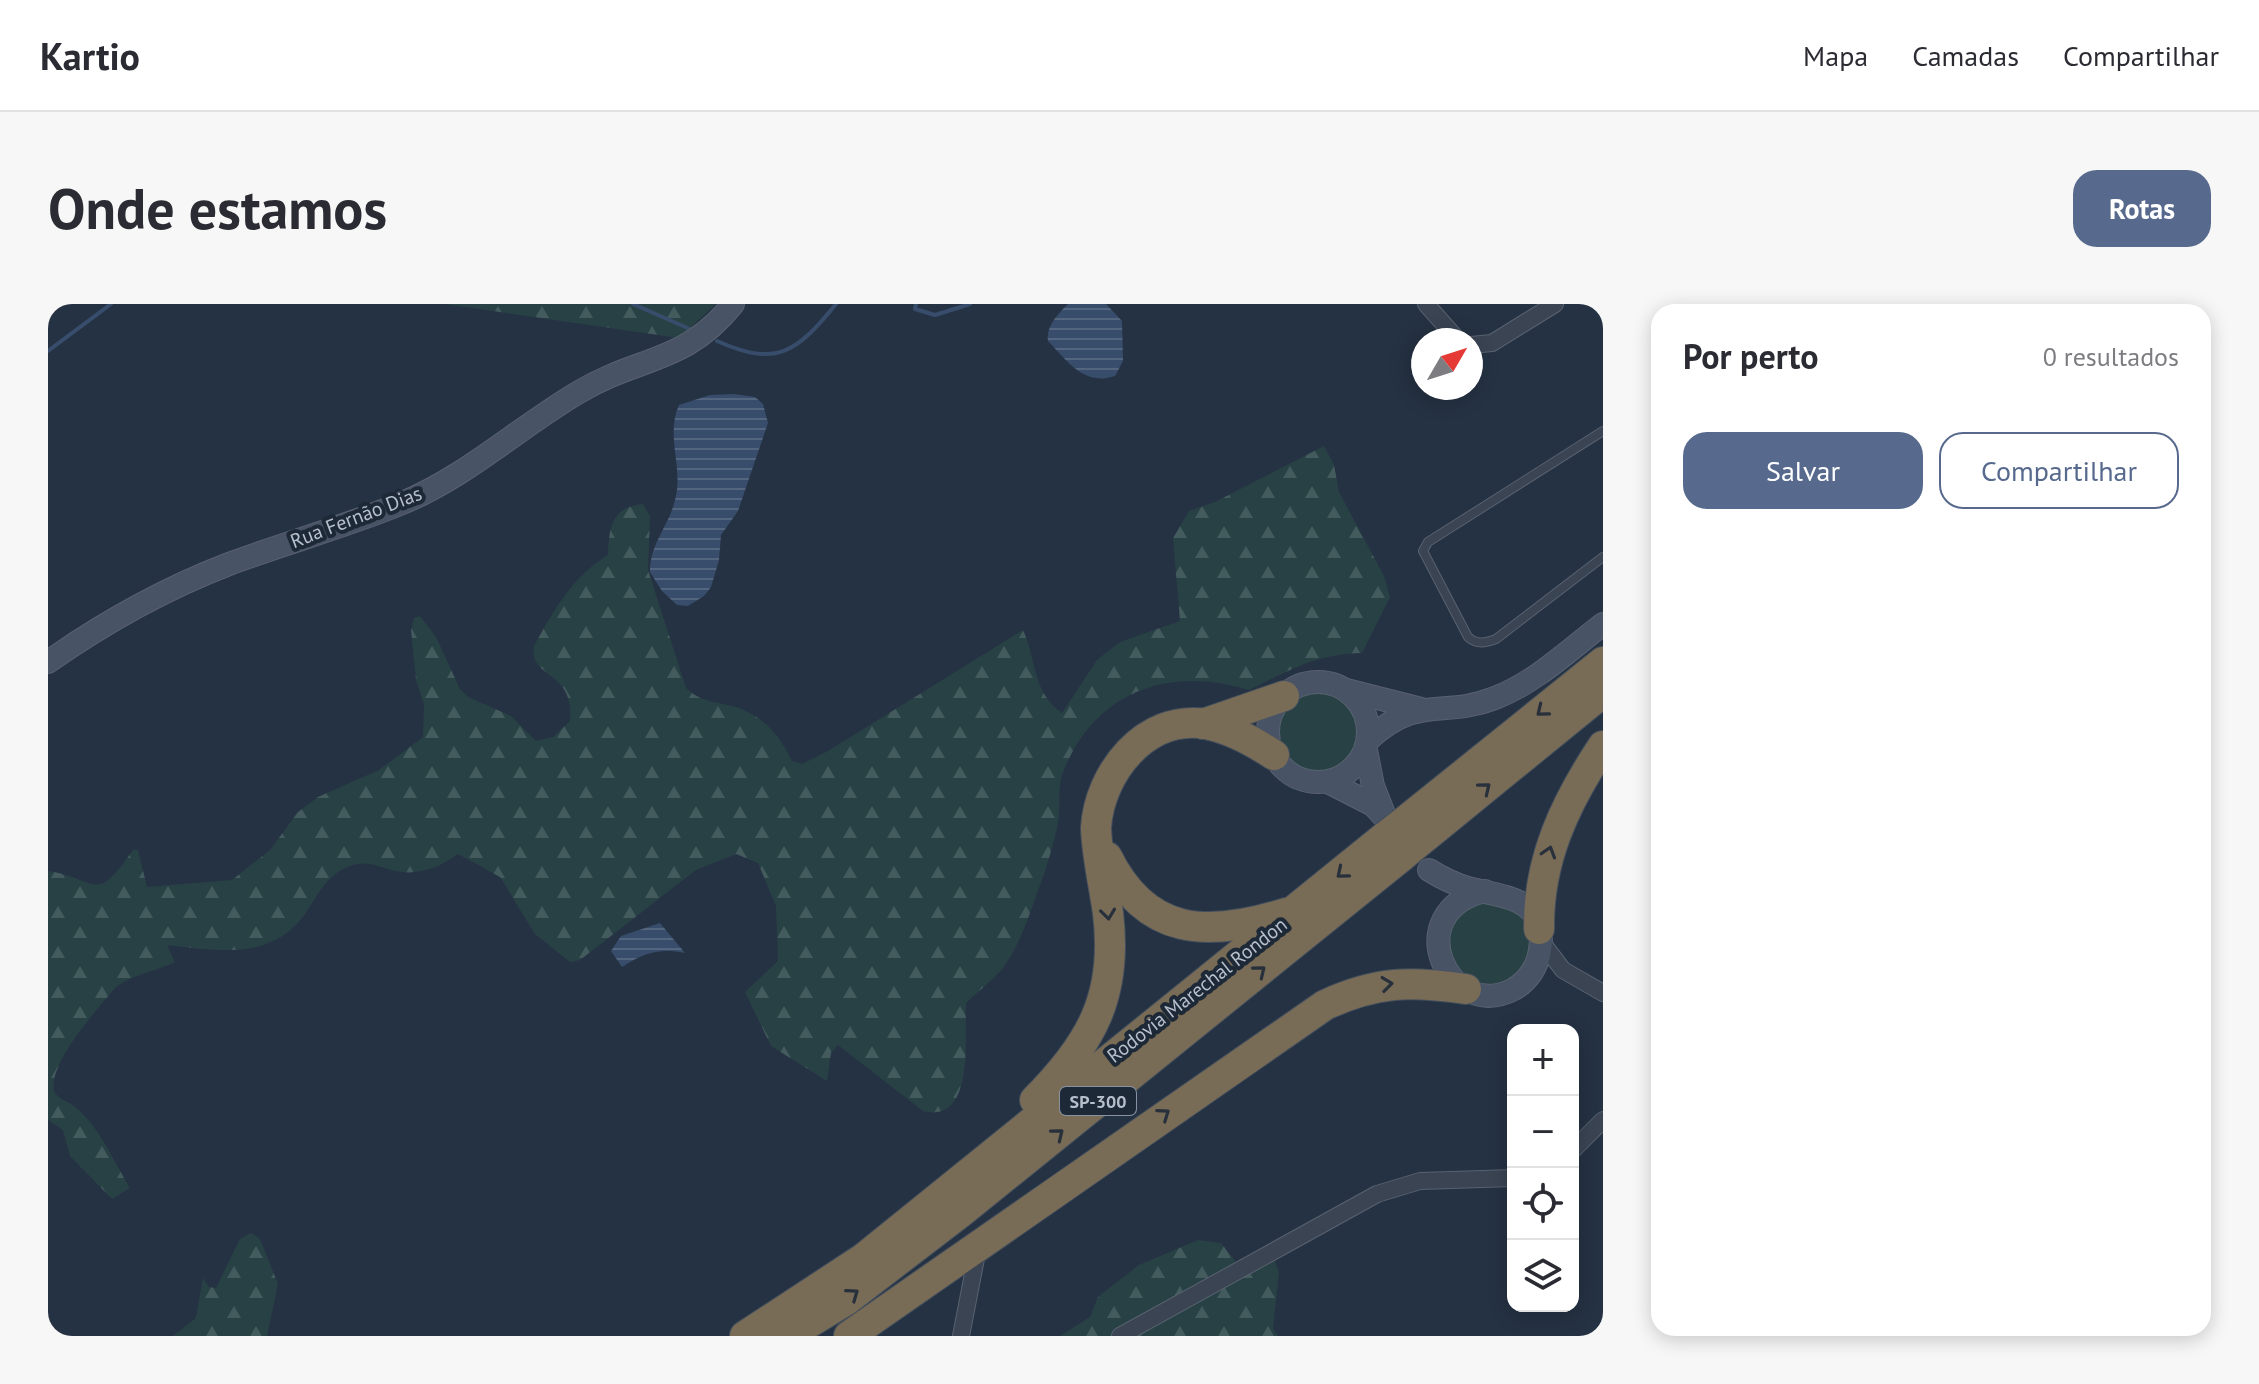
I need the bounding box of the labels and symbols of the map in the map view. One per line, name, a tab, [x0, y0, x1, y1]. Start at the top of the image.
north arrow	[1411, 328, 1483, 400]
street label: Rua Fernão Dias	[287, 480, 425, 554]
one-way arrow	[1537, 701, 1551, 716]
one-way arrow	[1476, 783, 1491, 798]
one-way arrow	[1539, 846, 1555, 860]
one-way arrow	[1337, 863, 1352, 878]
one-way arrow	[1099, 908, 1116, 921]
street label: Rodovia Marechal Rondon	[1102, 911, 1292, 1069]
one-way arrow	[1251, 966, 1265, 981]
one-way arrow	[1381, 976, 1394, 993]
road number: SP-300	[1060, 1087, 1136, 1115]
one-way arrow	[1156, 1109, 1170, 1124]
one-way arrow	[1048, 1129, 1063, 1144]
one-way arrow	[844, 1290, 859, 1304]

